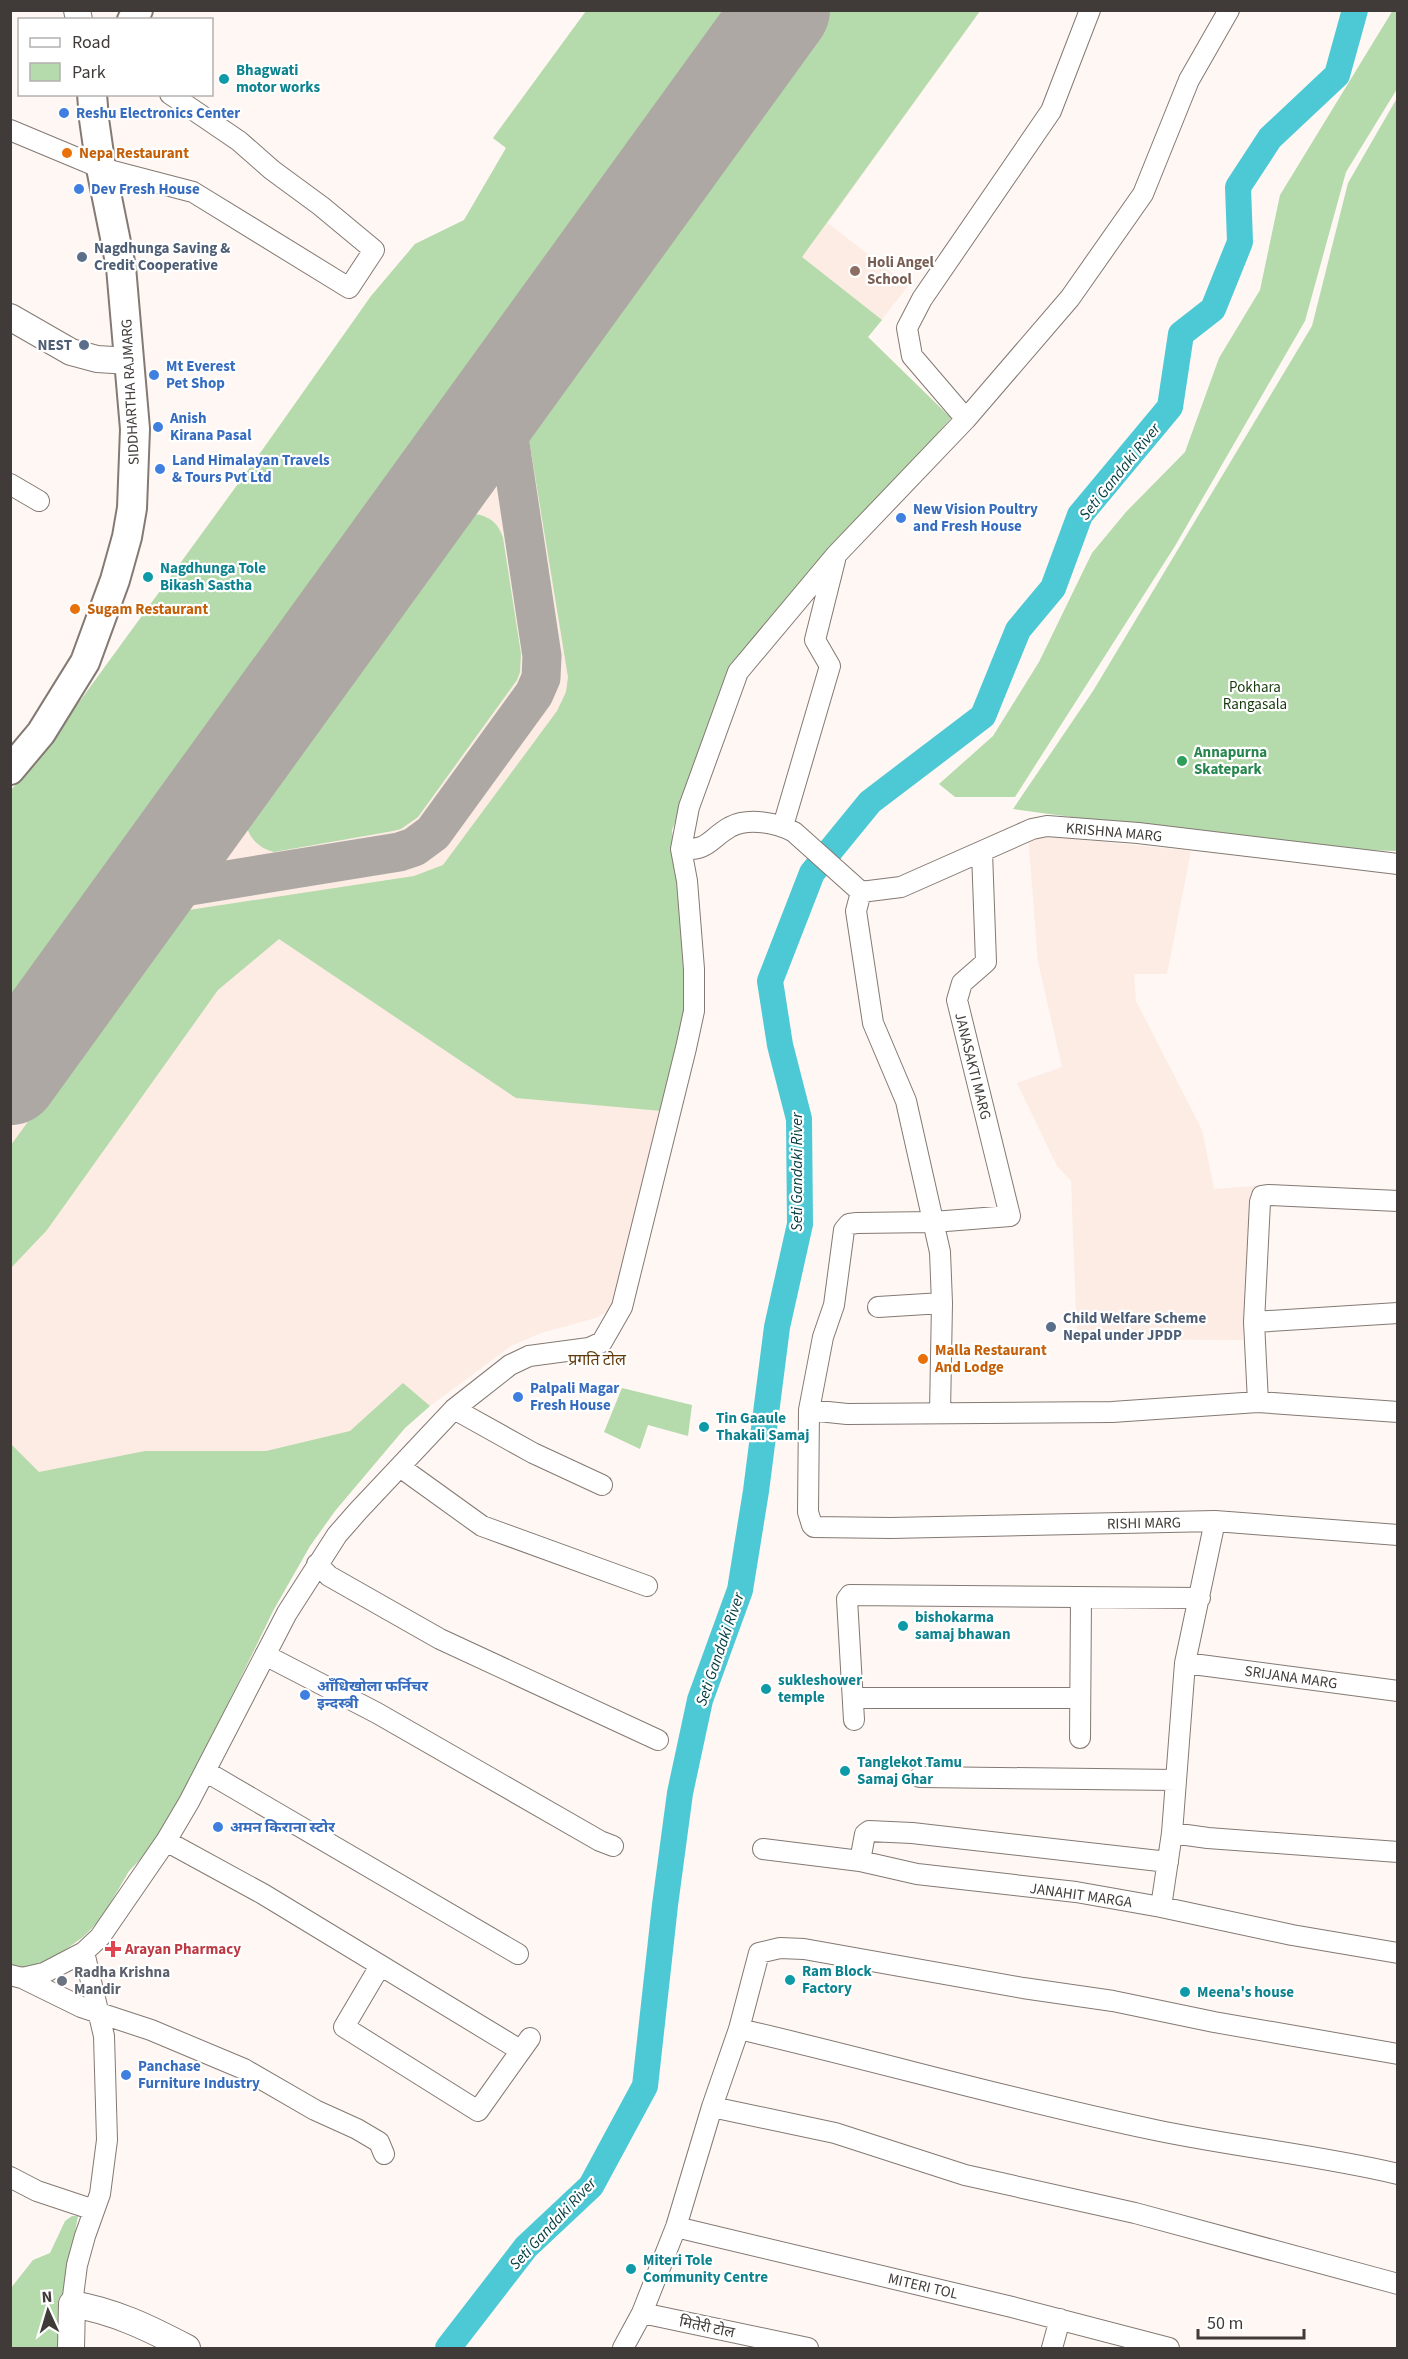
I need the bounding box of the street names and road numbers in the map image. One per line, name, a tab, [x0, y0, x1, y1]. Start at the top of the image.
street label: SIDDHARTHA RAJMARG	[116, 318, 145, 466]
street label: KRISHNA MARG	[1065, 818, 1163, 847]
street label: JANASAKTI MARG	[949, 1010, 996, 1122]
street label: RISHI MARG	[1107, 1512, 1181, 1535]
street label: SRIJANA MARG	[1243, 1661, 1339, 1694]
street label: JANAHIT MARGA	[1029, 1878, 1134, 1913]
street label: MITERI TOL	[886, 2268, 960, 2305]
street label: मितेरी टोल	[677, 2311, 737, 2344]

